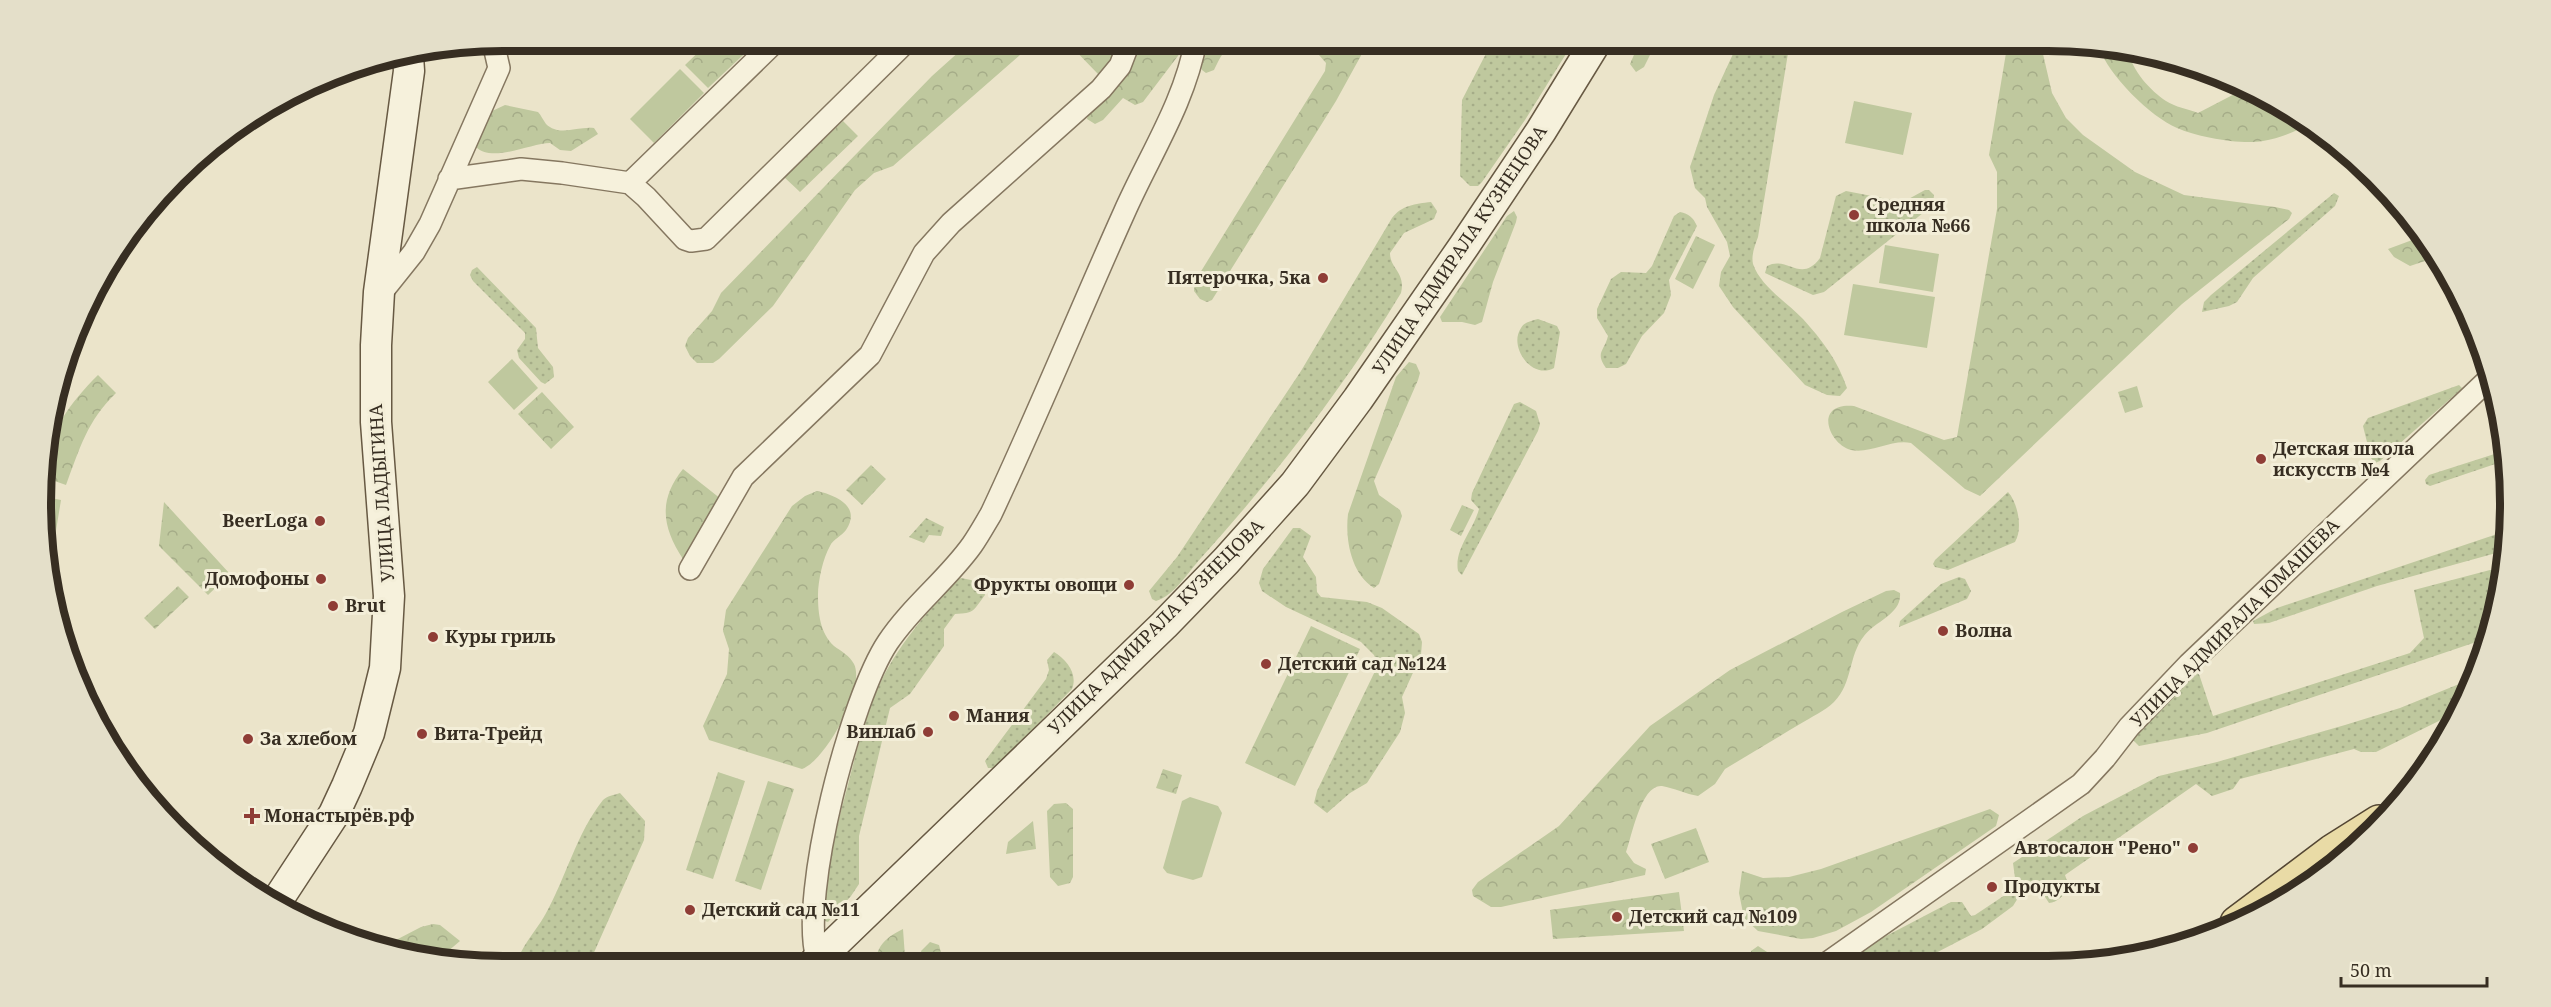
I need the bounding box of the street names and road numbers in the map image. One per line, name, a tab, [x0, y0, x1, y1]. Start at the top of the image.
street label: УЛИЦА АДМИРАЛА КУЗНЕЦОВА	[1367, 120, 1552, 379]
street label: УЛИЦА ЛАДЫГИНА	[363, 403, 399, 583]
street label: УЛИЦА АДМИРАЛА ЮМАШЕВА	[2125, 512, 2344, 732]
street label: УЛИЦА АДМИРАЛА КУЗНЕЦОВА	[1042, 513, 1269, 739]

